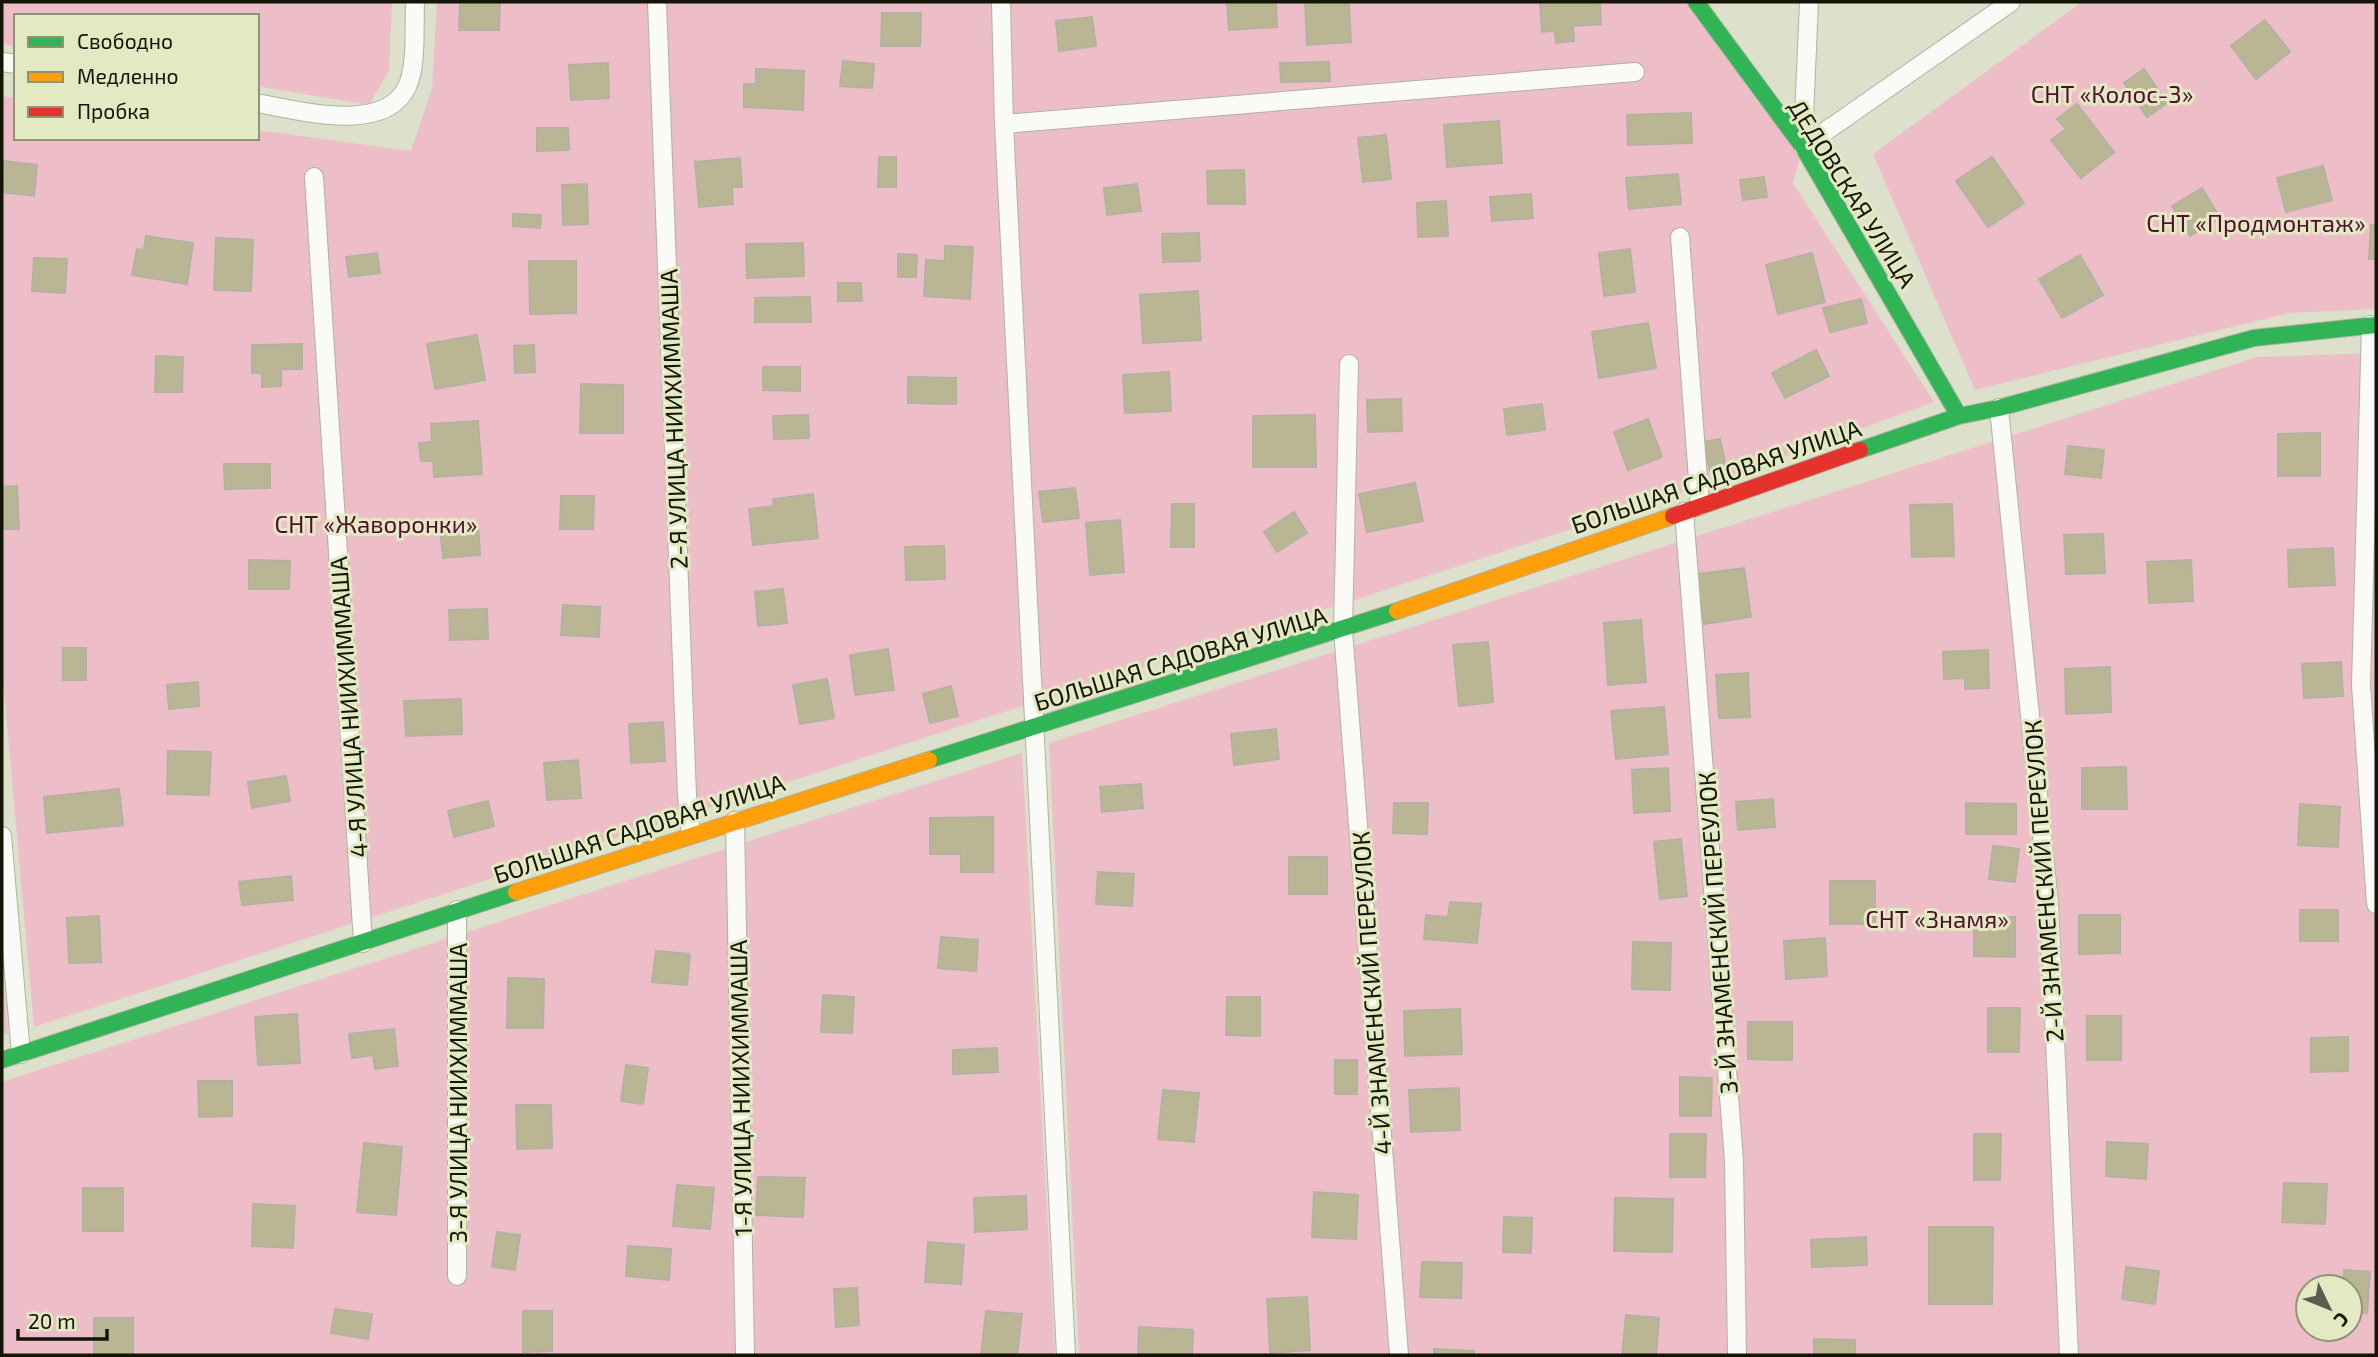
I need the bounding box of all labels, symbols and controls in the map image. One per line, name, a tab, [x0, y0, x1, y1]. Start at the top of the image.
legend	[14, 14, 259, 140]
text: Свободно	[77, 28, 173, 53]
text: Медленно	[77, 63, 179, 88]
park label: СНТ «Колос-3»	[2031, 79, 2193, 108]
street label: ДЕДОВСКАЯ УЛИЦА	[1783, 93, 1923, 293]
text: Пробка	[77, 98, 150, 123]
park label: СНТ «Продмонтаж»	[2146, 208, 2366, 237]
street label: 2-Я УЛИЦА НИИХИММАША	[653, 268, 693, 570]
street label: БОЛЬШАЯ САДОВАЯ УЛИЦА	[1567, 413, 1865, 539]
park label: СНТ «Жаворонки»	[275, 509, 477, 538]
street label: 4-Я УЛИЦА НИИХИММАША	[323, 555, 373, 859]
street label: БОЛЬШАЯ САДОВАЯ УЛИЦА	[1030, 600, 1330, 716]
street label: 2-Й ЗНАМЕНСКИЙ ПЕРЕУЛОК	[2017, 719, 2069, 1043]
street label: БОЛЬШАЯ САДОВАЯ УЛИЦА	[490, 767, 788, 889]
street label: 3-Й ЗНАМЕНСКИЙ ПЕРЕУЛОК	[1691, 771, 1743, 1095]
street label: 4-Й ЗНАМЕНСКИЙ ПЕРЕУЛОК	[1345, 830, 1397, 1156]
park label: СНТ «Знамя»	[1865, 904, 2009, 933]
street label: 1-Я УЛИЦА НИИХИММАША	[723, 939, 757, 1237]
street label: 3-Я УЛИЦА НИИХИММАША	[443, 943, 472, 1243]
north arrow	[2294, 1273, 2364, 1343]
scale bar	[18, 1298, 107, 1342]
text: 20 m	[28, 1308, 76, 1333]
text: С	[2330, 1308, 2354, 1332]

